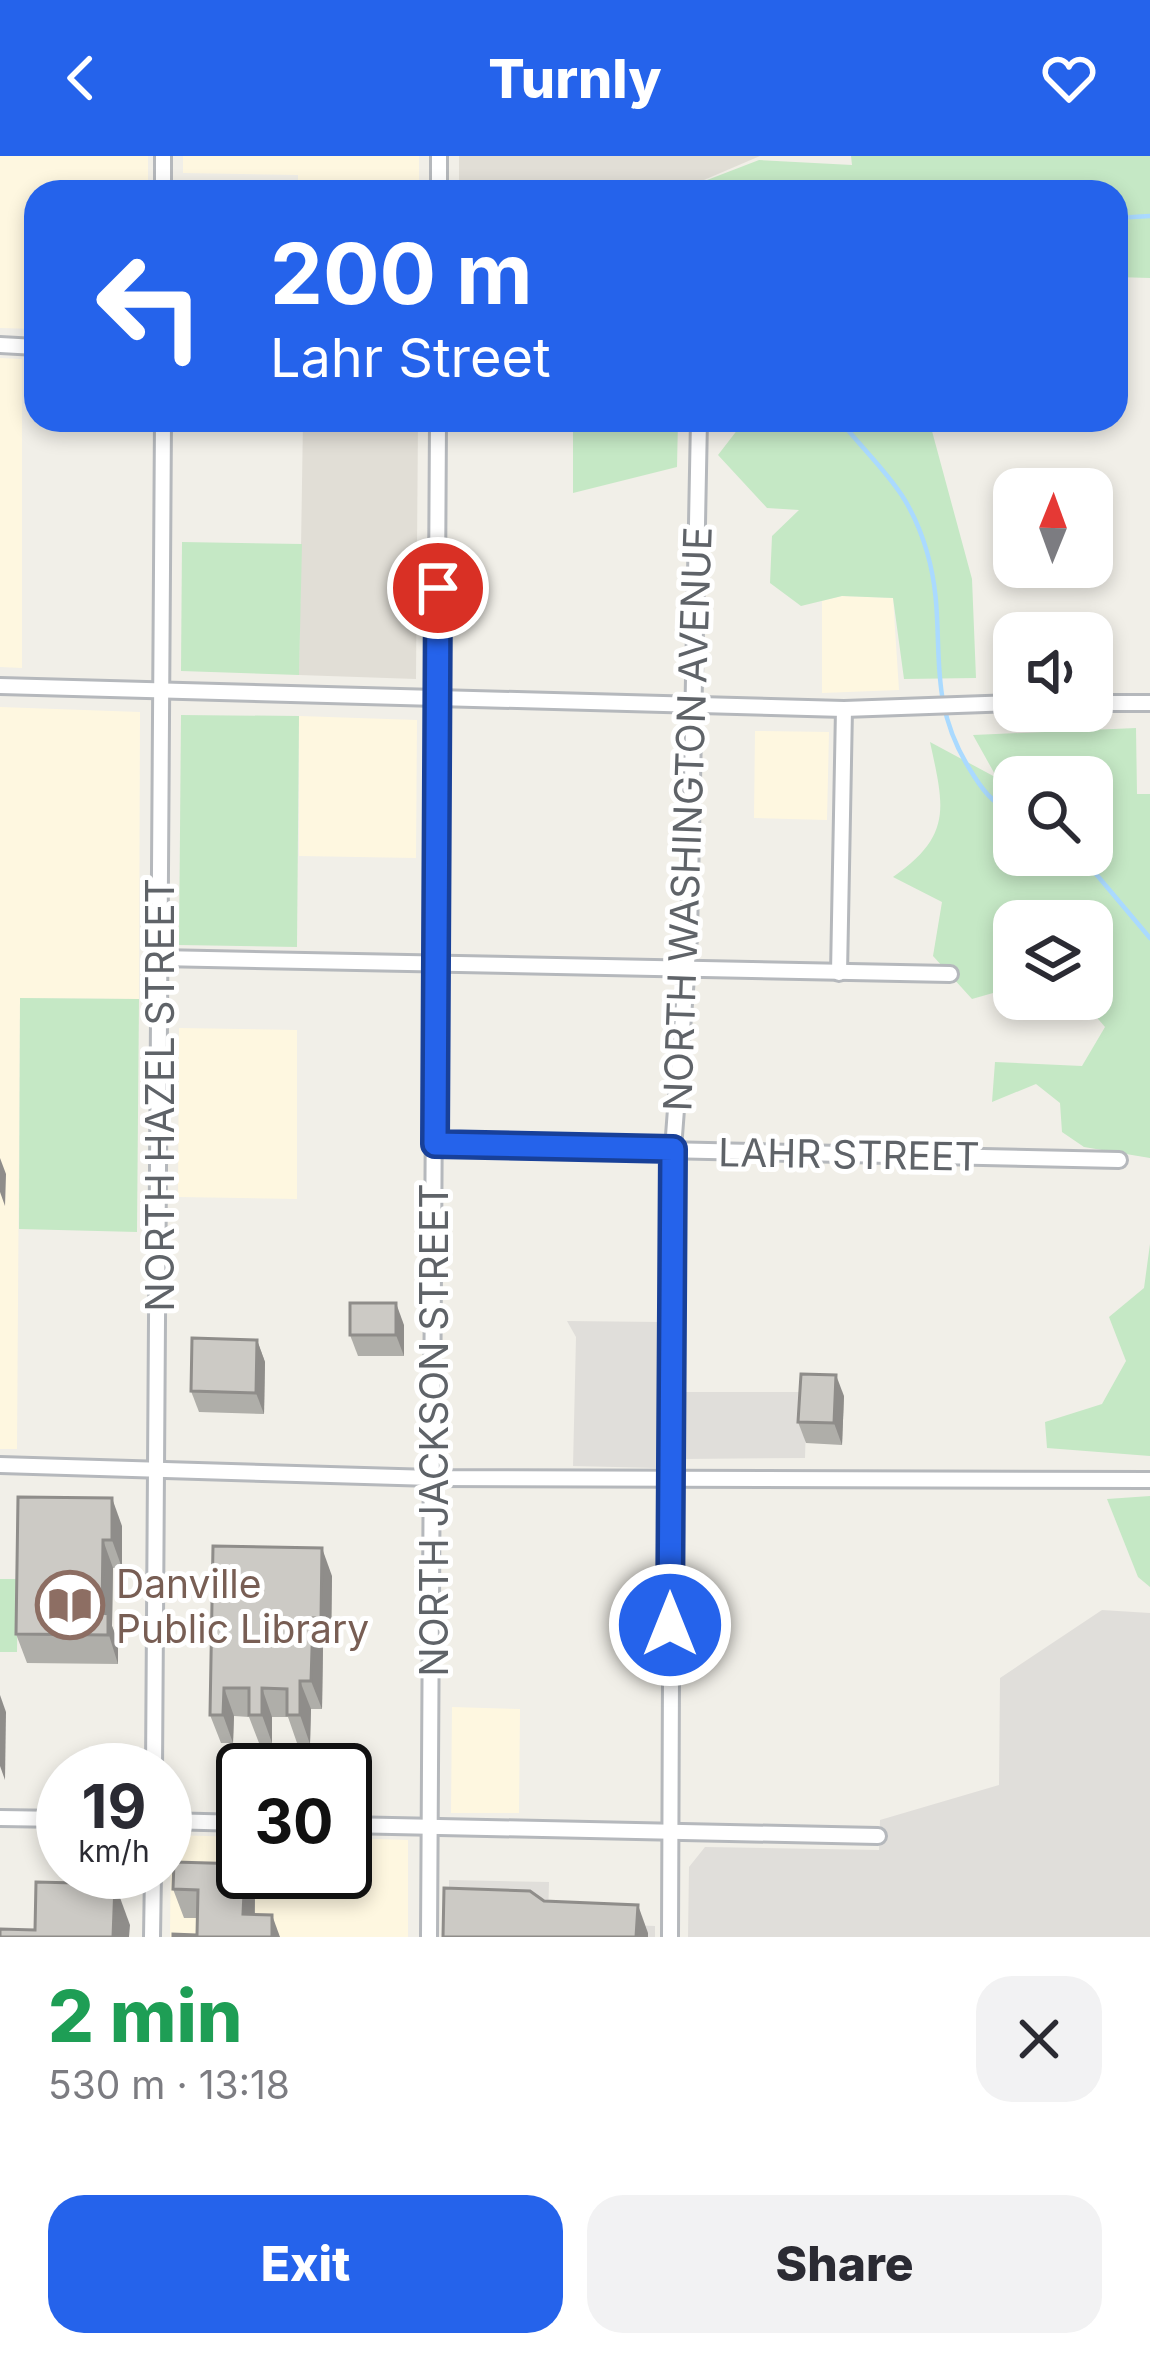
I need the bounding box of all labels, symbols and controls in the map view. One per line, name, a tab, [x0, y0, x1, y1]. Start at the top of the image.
icon: back	[48, 45, 114, 111]
icon: heart	[1036, 45, 1102, 111]
text: Turnly	[488, 46, 662, 111]
text: 200 m	[270, 223, 533, 324]
icon: left	[72, 228, 228, 384]
text: Lahr Street	[270, 325, 551, 390]
north arrow	[993, 468, 1113, 588]
map controls	[993, 468, 1113, 1020]
street label: NORTH WASHINGTON AVENUE	[653, 526, 721, 1112]
pin	[387, 537, 489, 639]
icon: arrive	[405, 555, 471, 621]
button: sound	[993, 612, 1113, 732]
button: search	[993, 756, 1113, 876]
street label: NORTH HAZEL STREET	[136, 878, 183, 1312]
button: layers	[993, 900, 1113, 1020]
street label: LAHR STREET	[718, 1128, 980, 1180]
street label: NORTH JACKSON STREET	[410, 1183, 457, 1677]
place label: Danville Public Library	[116, 1560, 369, 1652]
position arrow	[607, 1562, 733, 1688]
library icon: Danville Public Library	[35, 1570, 105, 1640]
speed limit sign: 30	[216, 1743, 372, 1899]
text: 19	[82, 1770, 146, 1842]
text: km/h	[78, 1833, 150, 1869]
text: 2 min	[48, 1972, 243, 2059]
button: close	[976, 1976, 1102, 2102]
text: 530 m · 13:18	[48, 2061, 290, 2108]
button: Exit	[48, 2195, 563, 2333]
button: Share	[587, 2195, 1102, 2333]

